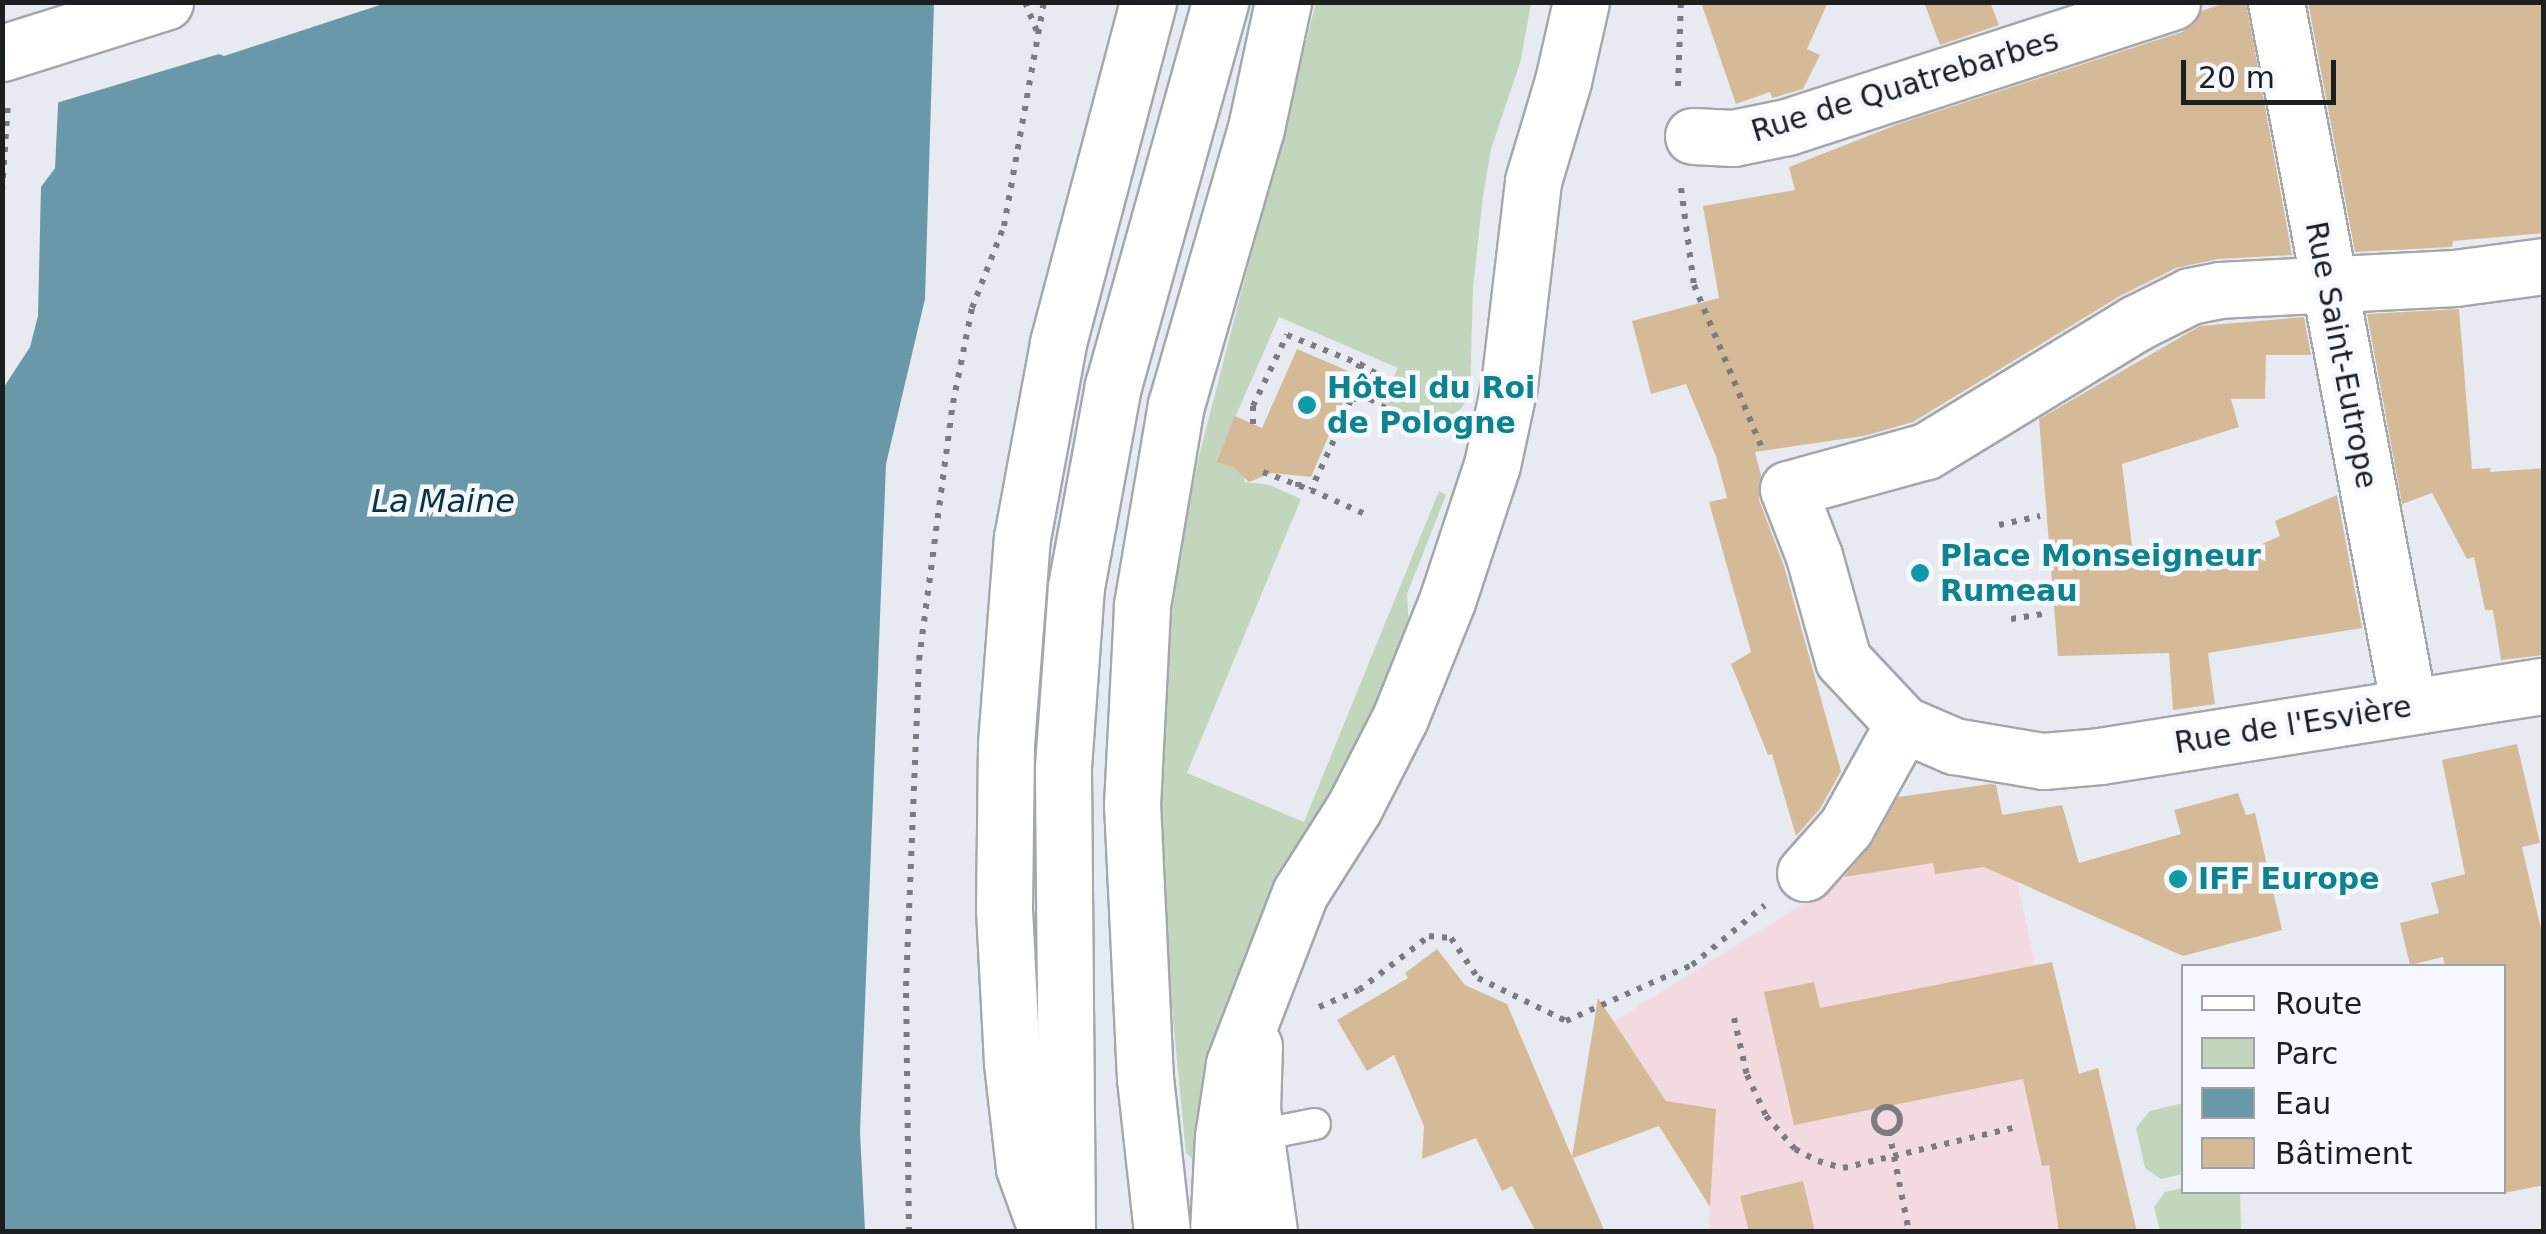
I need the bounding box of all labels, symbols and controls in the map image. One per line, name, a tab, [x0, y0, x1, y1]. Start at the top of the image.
street label: Rue de Quatrebarbes	[1747, 22, 2063, 150]
scale bar	[2186, 40, 2341, 102]
text: 20 m	[2198, 60, 2275, 95]
street label: Rue Saint-Eutrope	[2297, 218, 2385, 492]
place label: Hôtel du Roi de Pologne	[1327, 370, 1535, 440]
marker: Hôtel du Roi de Pologne	[1296, 394, 1318, 416]
water label: La Maine	[371, 482, 515, 520]
place label: Place Monseigneur Rumeau	[1940, 538, 2261, 608]
marker: Place Monseigneur Rumeau	[1909, 562, 1931, 584]
street label: Rue de l'Esvière	[2172, 688, 2414, 762]
place label: IFF Europe	[2198, 861, 2380, 897]
marker: IFF Europe	[2167, 868, 2189, 890]
legend	[2181, 964, 2506, 1194]
text: Route	[2275, 986, 2362, 1021]
text: Parc	[2275, 1036, 2338, 1071]
text: Eau	[2275, 1086, 2331, 1121]
text: Bâtiment	[2275, 1136, 2413, 1171]

